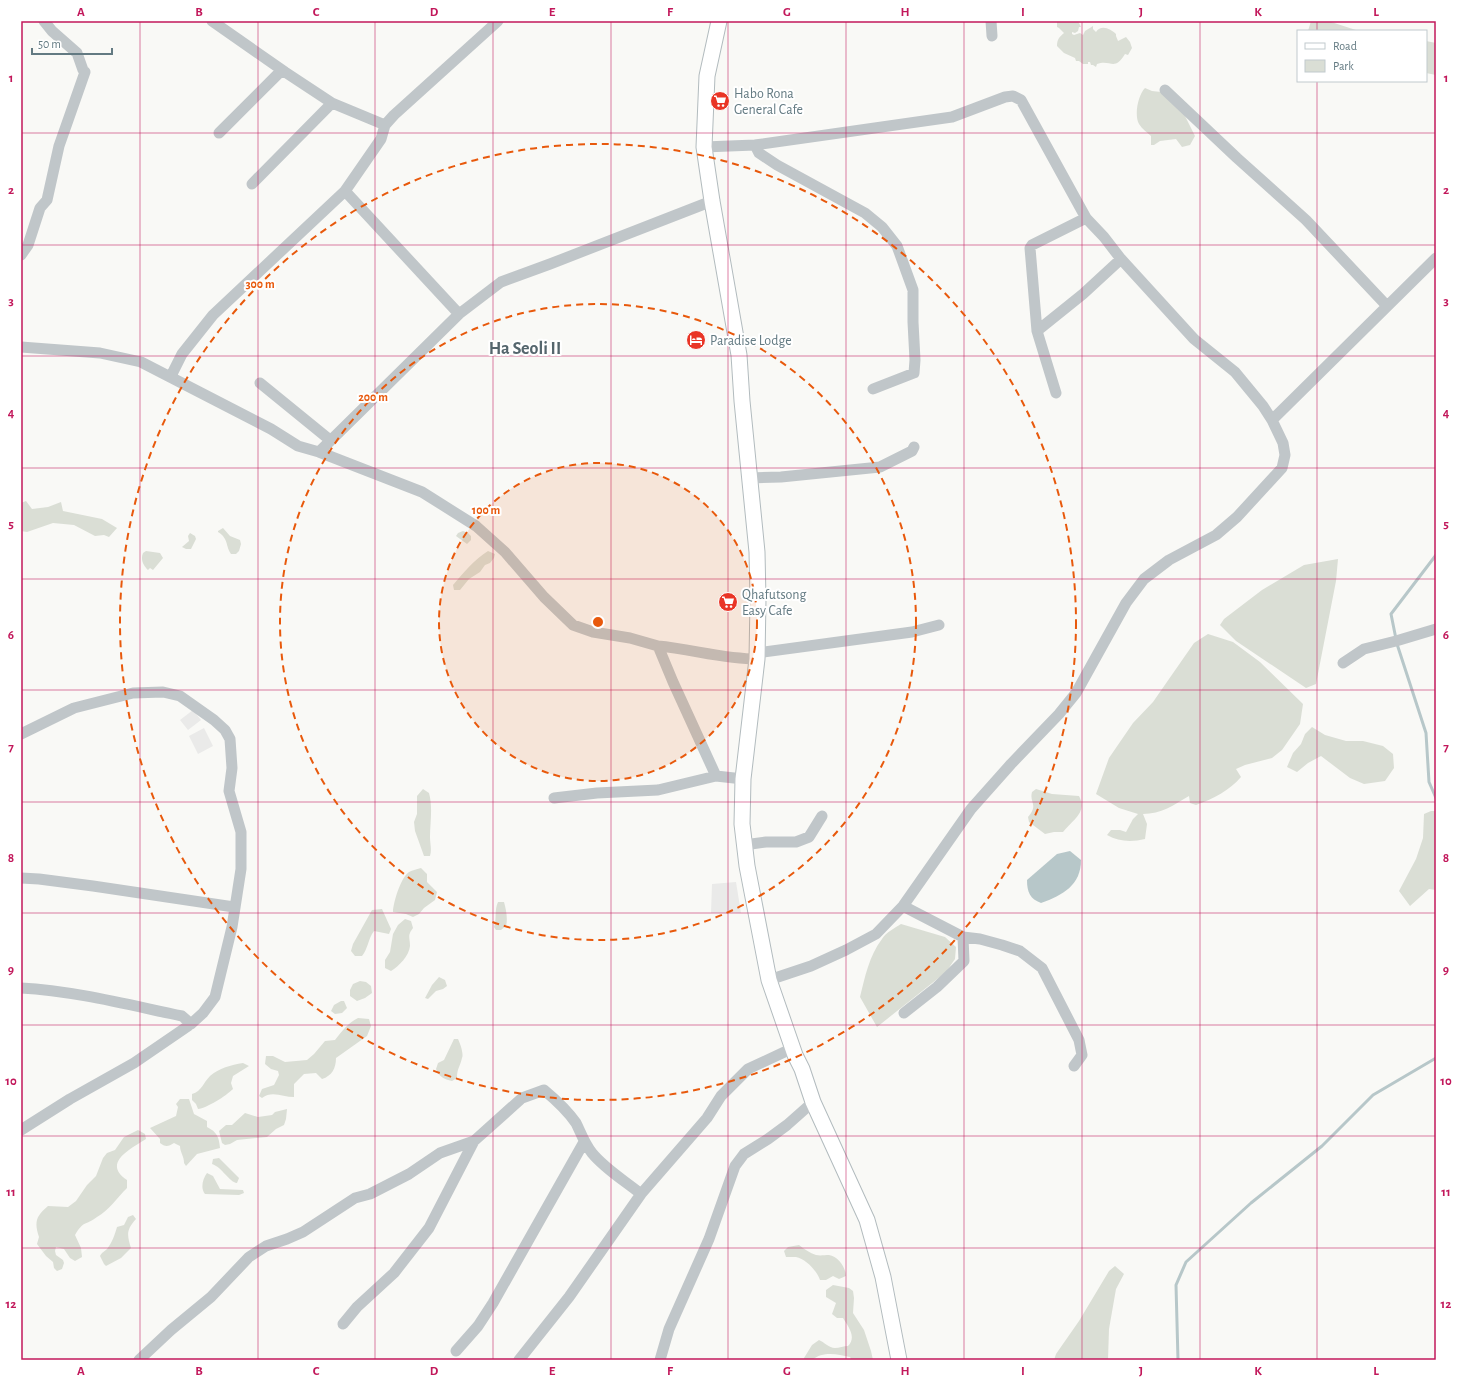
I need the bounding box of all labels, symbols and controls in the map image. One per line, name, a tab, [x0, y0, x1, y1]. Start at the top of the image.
text: A	[77, 6, 85, 19]
text: B	[195, 6, 203, 19]
text: C	[313, 6, 320, 19]
text: D	[430, 6, 439, 19]
text: E	[549, 6, 556, 19]
text: F	[667, 6, 674, 19]
text: G	[783, 6, 791, 19]
text: H	[900, 6, 910, 19]
text: I	[1021, 6, 1025, 19]
text: J	[1139, 6, 1143, 19]
text: K	[1254, 6, 1262, 19]
text: L	[1373, 6, 1379, 19]
scale bar	[32, 30, 112, 56]
legend	[1297, 30, 1427, 82]
text: 50 m	[38, 38, 61, 50]
text: Road	[1333, 40, 1357, 52]
text: Park	[1333, 60, 1354, 72]
text: 1	[9, 72, 13, 85]
text: 1	[1444, 72, 1448, 85]
place label: Habo Rona General Cafe	[734, 87, 803, 117]
supermarket icon: Habo Rona General Cafe	[709, 90, 731, 112]
text: 2	[8, 184, 14, 197]
text: 2	[1443, 184, 1449, 197]
text: 300 m	[245, 278, 275, 290]
text: 3	[8, 295, 14, 308]
text: 3	[1443, 295, 1449, 308]
hotel icon: Paradise Lodge	[685, 329, 707, 351]
place label: Paradise Lodge	[710, 334, 792, 348]
district label: Ha Seoli II	[489, 340, 561, 358]
text: 200 m	[358, 391, 388, 403]
text: 4	[8, 407, 15, 420]
text: 4	[1443, 407, 1450, 420]
text: 100 m	[472, 504, 500, 516]
text: 5	[8, 518, 14, 531]
text: 5	[1443, 518, 1449, 531]
place label: Qhafutsong Easy Cafe	[742, 588, 807, 618]
supermarket icon: Qhafutsong Easy Cafe	[717, 591, 739, 613]
centre of rings	[591, 615, 605, 629]
text: 6	[8, 629, 14, 642]
text: 6	[1443, 629, 1449, 642]
text: 7	[8, 741, 14, 754]
text: 7	[1443, 741, 1449, 754]
text: 8	[8, 852, 14, 865]
text: 8	[1443, 852, 1449, 865]
text: 9	[8, 964, 14, 977]
text: 9	[1443, 964, 1449, 977]
text: 10	[5, 1075, 17, 1088]
text: 10	[1440, 1075, 1452, 1088]
text: 11	[6, 1186, 16, 1199]
text: 11	[1441, 1186, 1451, 1199]
text: 12	[6, 1298, 16, 1311]
text: 12	[1441, 1298, 1451, 1311]
text: A	[77, 1365, 85, 1378]
text: B	[195, 1365, 203, 1378]
text: C	[313, 1365, 320, 1378]
text: D	[430, 1365, 439, 1378]
text: E	[549, 1365, 556, 1378]
text: F	[667, 1365, 674, 1378]
text: G	[783, 1365, 791, 1378]
text: H	[900, 1365, 910, 1378]
text: I	[1021, 1365, 1025, 1378]
text: J	[1139, 1365, 1143, 1378]
text: K	[1254, 1365, 1262, 1378]
text: L	[1373, 1365, 1379, 1378]

